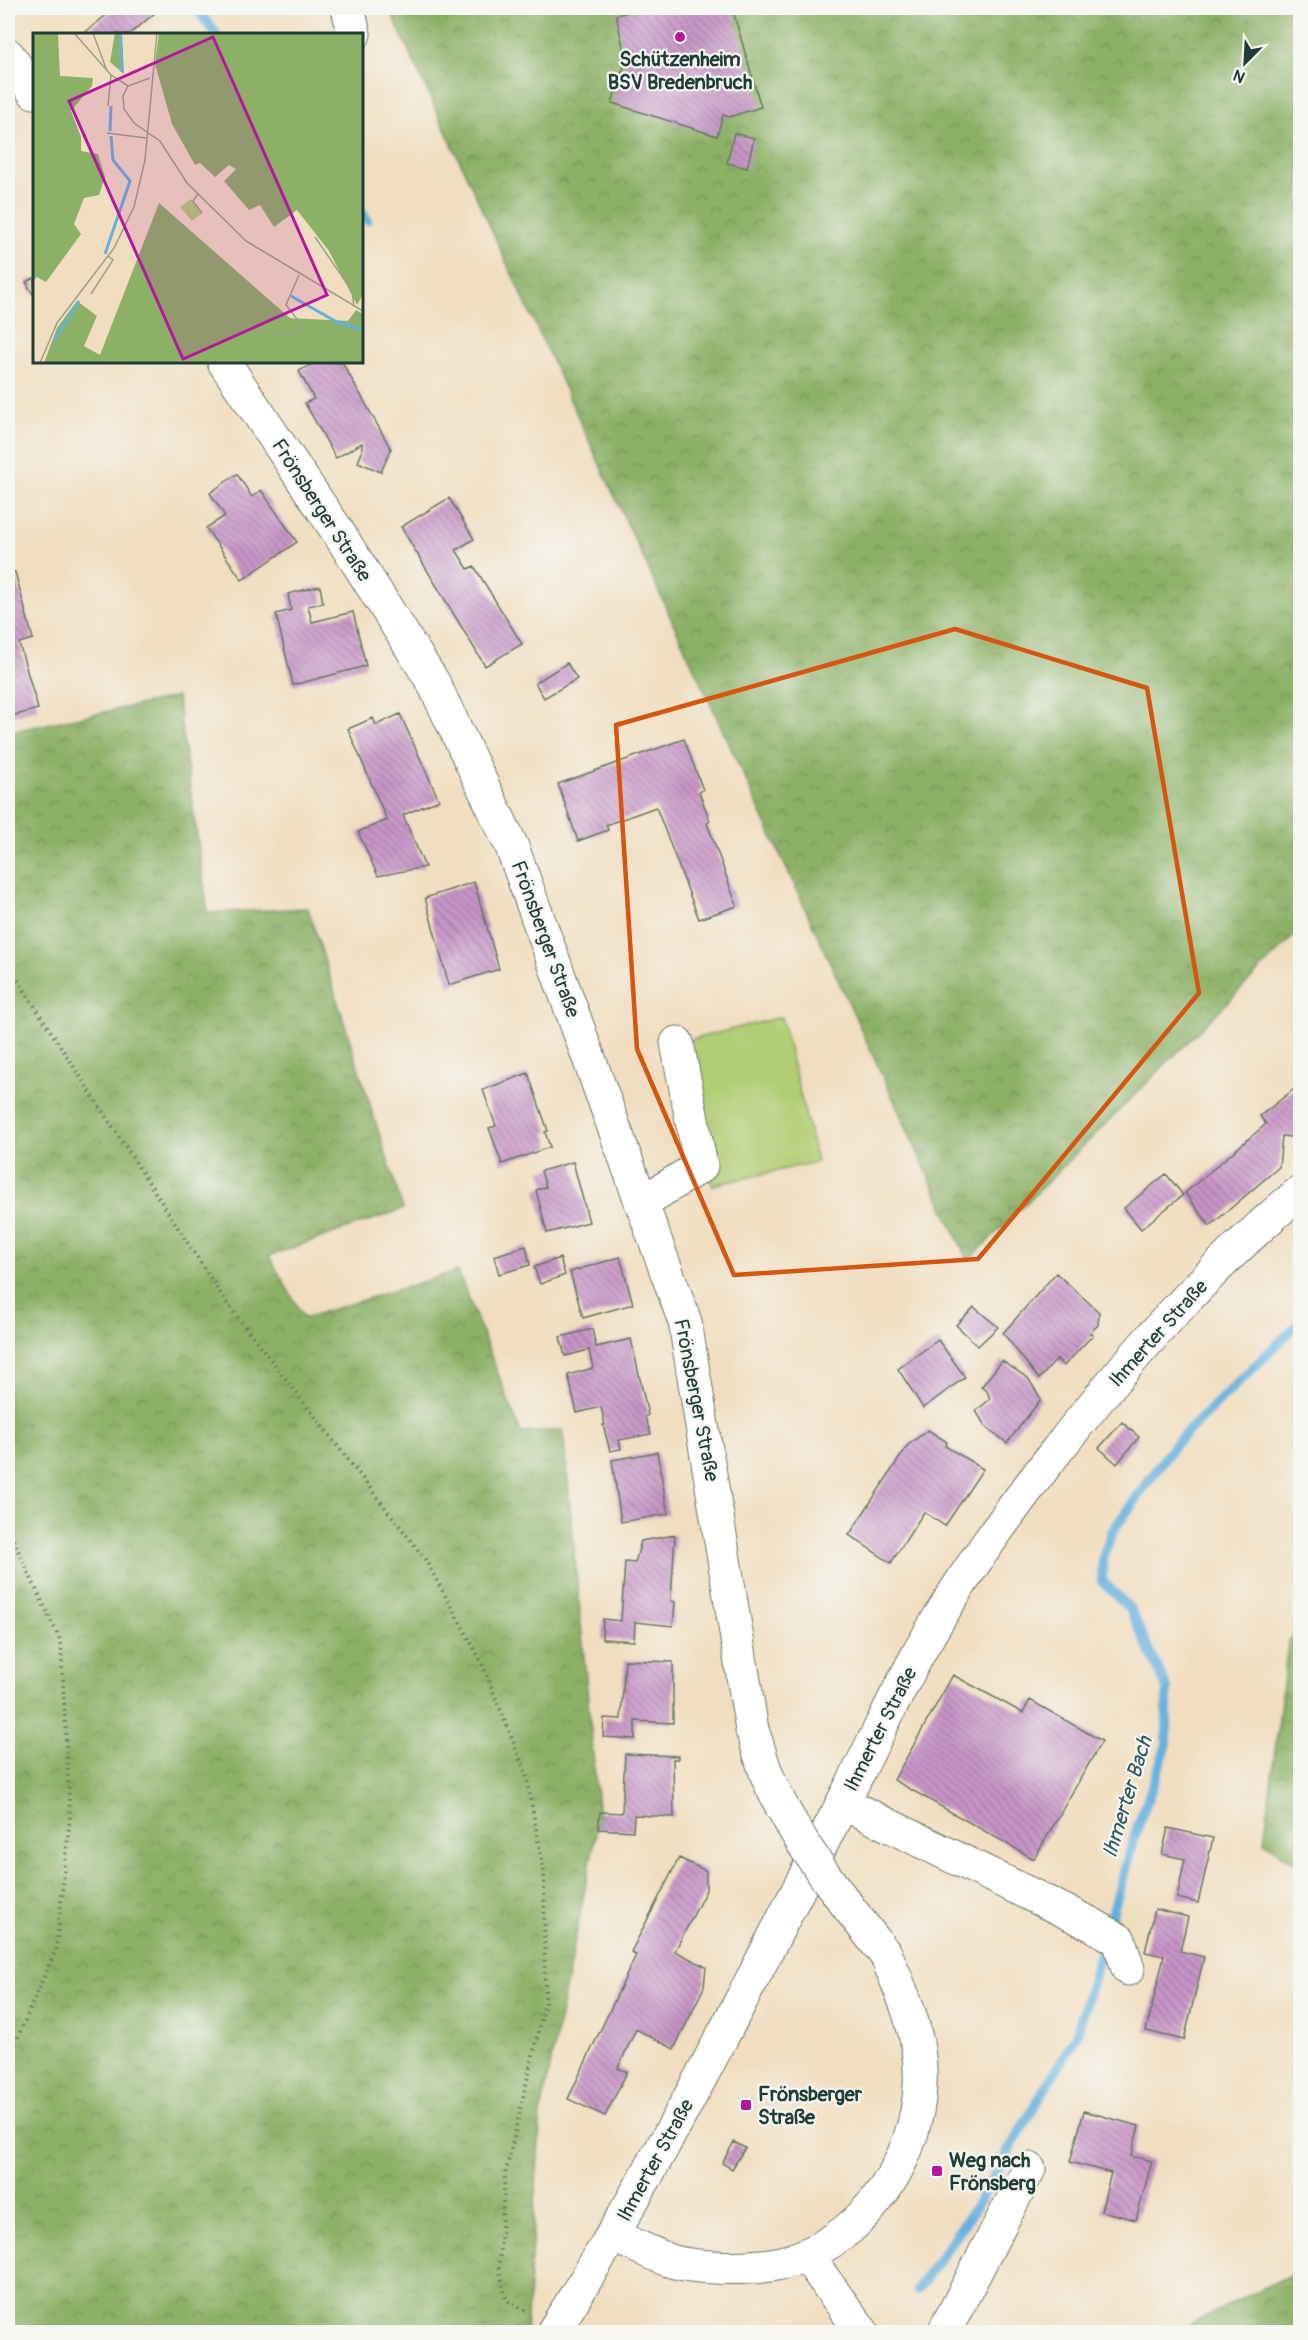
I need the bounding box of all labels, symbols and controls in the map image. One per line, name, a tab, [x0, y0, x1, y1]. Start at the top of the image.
marker: Schützenheim BSV Bredenbruch	[673, 30, 687, 44]
inset map	[33, 33, 363, 363]
north arrow	[1215, 33, 1275, 93]
place label: Schützenheim BSV Bredenbruch	[608, 47, 752, 95]
text: N	[1230, 64, 1248, 87]
street label: Frönsberger Straße	[266, 434, 377, 586]
street label: Frönsberger Straße	[506, 857, 586, 1021]
street label: Ihmerter Straße	[1104, 1274, 1213, 1392]
street label: Frönsberger Straße	[668, 1317, 725, 1484]
street label: Ihmerter Straße	[838, 1663, 923, 1796]
water label: Ihmerter Bach	[1096, 1732, 1159, 1861]
place label: Frönsberger Straße	[758, 2082, 863, 2130]
street label: Ihmerter Straße	[612, 2095, 699, 2226]
marker: Frönsberger Straße	[739, 2098, 753, 2112]
place label: Weg nach Frönsberg	[949, 2148, 1036, 2196]
marker: Weg nach Frönsberg	[930, 2164, 944, 2178]

